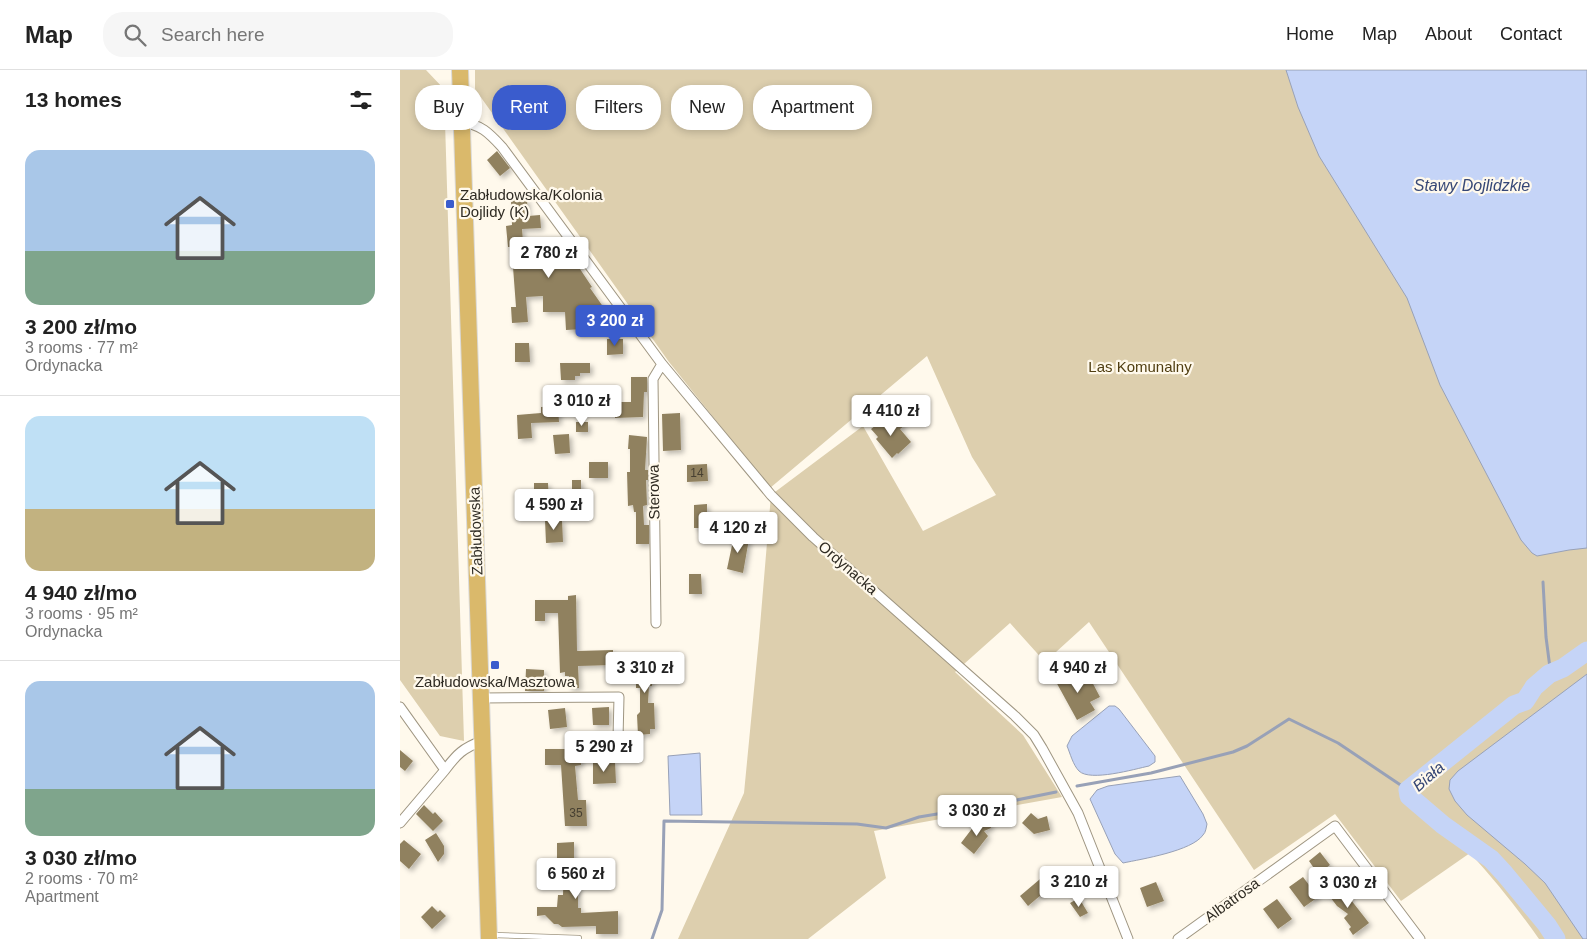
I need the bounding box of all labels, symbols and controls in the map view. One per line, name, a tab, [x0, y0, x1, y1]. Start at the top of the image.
search box	[103, 12, 453, 57]
text: Map	[25, 21, 73, 48]
icon: search	[121, 21, 149, 49]
text: Search here	[161, 24, 265, 45]
text: Home	[1286, 24, 1334, 44]
text: Map	[1362, 24, 1397, 44]
text: About	[1425, 24, 1472, 44]
text: Contact	[1500, 24, 1562, 44]
chip: Buy	[415, 85, 482, 130]
chip: Rent	[492, 85, 566, 130]
chip: Filters	[576, 85, 661, 130]
chip: New	[671, 85, 743, 130]
chip: Apartment	[753, 85, 872, 130]
icon: filters	[347, 86, 375, 114]
text: 13 homes	[25, 88, 122, 111]
water label: Stawy Dojlidzkie	[1414, 177, 1530, 194]
icon: home	[155, 183, 245, 273]
place label: Zabłudowska/Kolonia Dojlidy (K)	[460, 186, 603, 220]
marker: Zabłudowska/Kolonia Dojlidy (K)	[444, 198, 456, 210]
pin: 2 780 zł	[497, 236, 601, 279]
text: 2 780 zł	[521, 244, 577, 261]
pin: 3 200 zł	[563, 304, 667, 347]
text: 3 200 zł	[587, 312, 643, 329]
text: 3 200 zł/mo	[25, 315, 137, 338]
text: 3 rooms · 77 m²	[25, 339, 138, 356]
text: Ordynacka	[25, 357, 102, 374]
park label: Las Komunalny	[1088, 358, 1192, 375]
pin: 3 010 zł	[530, 384, 634, 427]
text: 3 010 zł	[554, 392, 610, 409]
pin: 4 410 zł	[839, 394, 943, 437]
text: 4 410 zł	[863, 402, 919, 419]
icon: home	[155, 448, 245, 538]
street label: Sterowa	[645, 464, 662, 520]
house number: 14	[690, 466, 704, 480]
street label: Zabłudowska	[465, 486, 486, 575]
pin: 4 590 zł	[502, 488, 606, 531]
text: 4 590 zł	[526, 496, 582, 513]
pin: 4 120 zł	[686, 512, 790, 554]
text: 4 120 zł	[710, 519, 766, 536]
street label: Ordynacka	[815, 537, 882, 598]
text: 4 940 zł/mo	[25, 581, 137, 604]
text: 3 rooms · 95 m²	[25, 605, 138, 622]
text: Ordynacka	[25, 623, 102, 640]
pin: 3 310 zł	[593, 652, 697, 694]
pin: 4 940 zł	[1026, 652, 1130, 694]
marker: Zabłudowska/Masztowa	[489, 659, 501, 671]
text: 3 310 zł	[617, 659, 673, 676]
text: 4 940 zł	[1050, 659, 1106, 676]
place label: Zabłudowska/Masztowa	[415, 673, 576, 690]
icon: home	[155, 713, 245, 803]
pin: 5 290 zł	[552, 730, 656, 773]
text: 5 290 zł	[576, 738, 632, 755]
water label: Biała	[1409, 758, 1447, 794]
pin: 3 030 zł	[925, 794, 1029, 837]
text: 3 030 zł	[949, 802, 1005, 819]
house number: 35	[569, 806, 583, 820]
text: 3 030 zł/mo	[25, 846, 137, 869]
pin: 6 560 zł	[524, 858, 628, 900]
text: 6 560 zł	[548, 865, 604, 882]
pin: 3 210 zł	[1027, 866, 1131, 908]
pin: 3 030 zł	[1296, 866, 1400, 909]
text: 2 rooms · 70 m²	[25, 870, 138, 887]
text: 3 210 zł	[1051, 873, 1107, 890]
street label: Albatrosa	[1201, 874, 1263, 925]
text: 3 030 zł	[1320, 874, 1376, 891]
text: Apartment	[25, 888, 99, 905]

